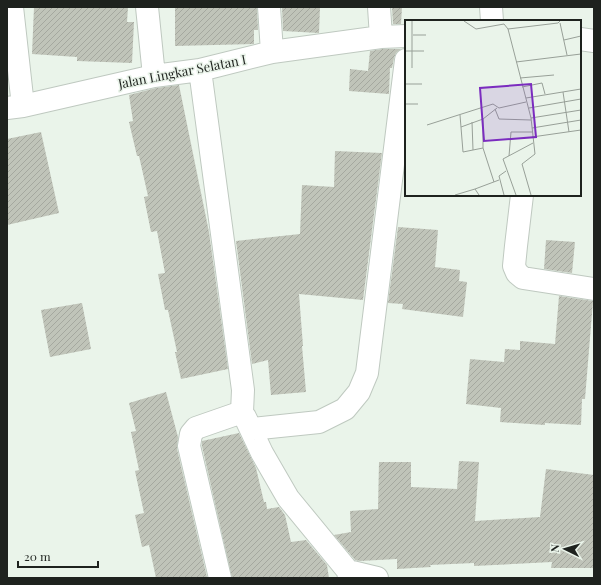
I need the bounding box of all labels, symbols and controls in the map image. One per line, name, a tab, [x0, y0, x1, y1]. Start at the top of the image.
inset map	[405, 20, 581, 196]
street label: Jalan Lingkar Selatan I	[116, 50, 247, 92]
north arrow	[545, 529, 585, 569]
scale bar	[18, 543, 98, 569]
text: N	[547, 543, 562, 553]
text: 20 m	[24, 548, 51, 564]

